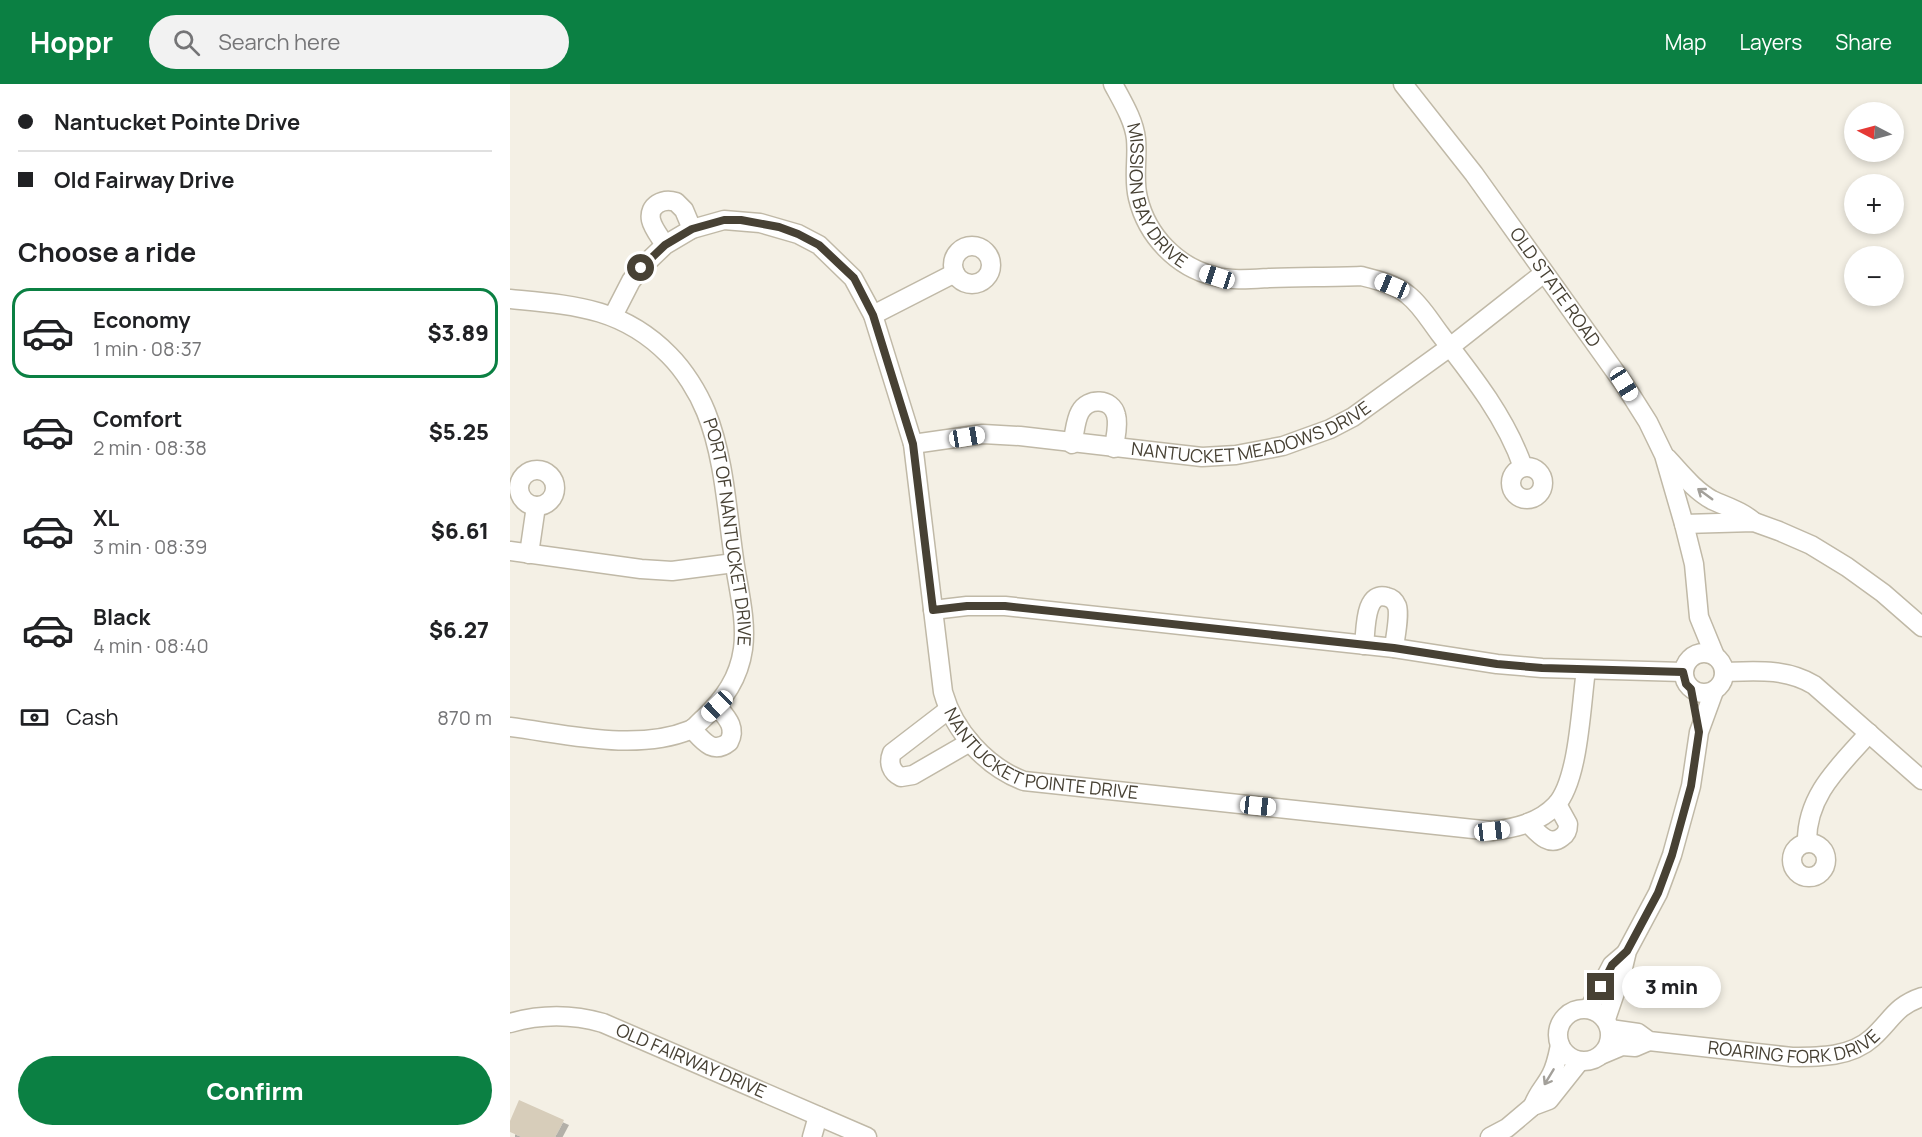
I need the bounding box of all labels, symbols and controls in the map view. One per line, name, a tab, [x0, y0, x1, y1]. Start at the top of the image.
search box	[149, 15, 569, 69]
text: Hoppr	[30, 23, 113, 61]
icon: search	[170, 26, 203, 59]
text: Search here	[218, 27, 340, 57]
text: Map	[1665, 28, 1706, 56]
text: Layers	[1739, 28, 1802, 56]
text: Share	[1835, 28, 1892, 56]
north arrow	[1844, 102, 1904, 162]
map controls	[1844, 102, 1904, 306]
text: Nantucket Pointe Drive	[54, 107, 300, 137]
street label: MISSION BAY DRIVE	[1122, 120, 1192, 273]
text: Old Fairway Drive	[54, 165, 234, 195]
button: +	[1844, 174, 1904, 234]
street label: OLD STATE ROAD	[1505, 222, 1607, 352]
text: Choose a ride	[18, 233, 196, 270]
button: −	[1844, 246, 1904, 306]
route start	[627, 254, 654, 281]
car	[1197, 263, 1237, 291]
car	[1372, 271, 1412, 301]
text: Economy	[93, 305, 191, 335]
icon: car	[21, 306, 75, 360]
text: $3.89	[427, 318, 489, 348]
text: 1 min · 08:37	[93, 335, 202, 362]
car	[1607, 364, 1641, 404]
street label: NANTUCKET MEADOWS DRIVE	[1130, 395, 1375, 468]
text: Comfort	[93, 404, 182, 434]
icon: car	[21, 405, 75, 459]
street label: PORT OF NANTUCKET DRIVE	[698, 415, 757, 647]
text: $5.25	[429, 417, 489, 447]
car	[948, 425, 986, 449]
text: 2 min · 08:38	[93, 434, 207, 461]
one-way arrow	[1698, 488, 1714, 500]
text: XL	[93, 503, 119, 533]
icon: car	[21, 504, 75, 558]
text: $6.61	[431, 516, 489, 546]
text: 3 min · 08:39	[93, 533, 207, 560]
text: Black	[93, 602, 150, 632]
icon: car	[21, 603, 75, 657]
text: $6.27	[429, 615, 489, 645]
text: 4 min · 08:40	[93, 632, 209, 659]
car	[698, 687, 736, 725]
icon: cash	[18, 701, 51, 734]
text: Cash	[66, 702, 119, 732]
street label: NANTUCKET POINTE DRIVE	[939, 703, 1139, 804]
text: 870 m	[437, 704, 492, 731]
car	[1239, 795, 1277, 817]
car	[1473, 820, 1511, 842]
callout: 3 min	[1622, 966, 1721, 1008]
route end	[1587, 973, 1614, 1000]
text: 3 min	[1645, 973, 1698, 1000]
street label: OLD FAIRWAY DRIVE	[612, 1017, 770, 1103]
street label: ROARING FORK DRIVE	[1707, 1024, 1885, 1068]
button: Confirm	[18, 1056, 492, 1125]
one-way arrow	[1542, 1068, 1554, 1085]

